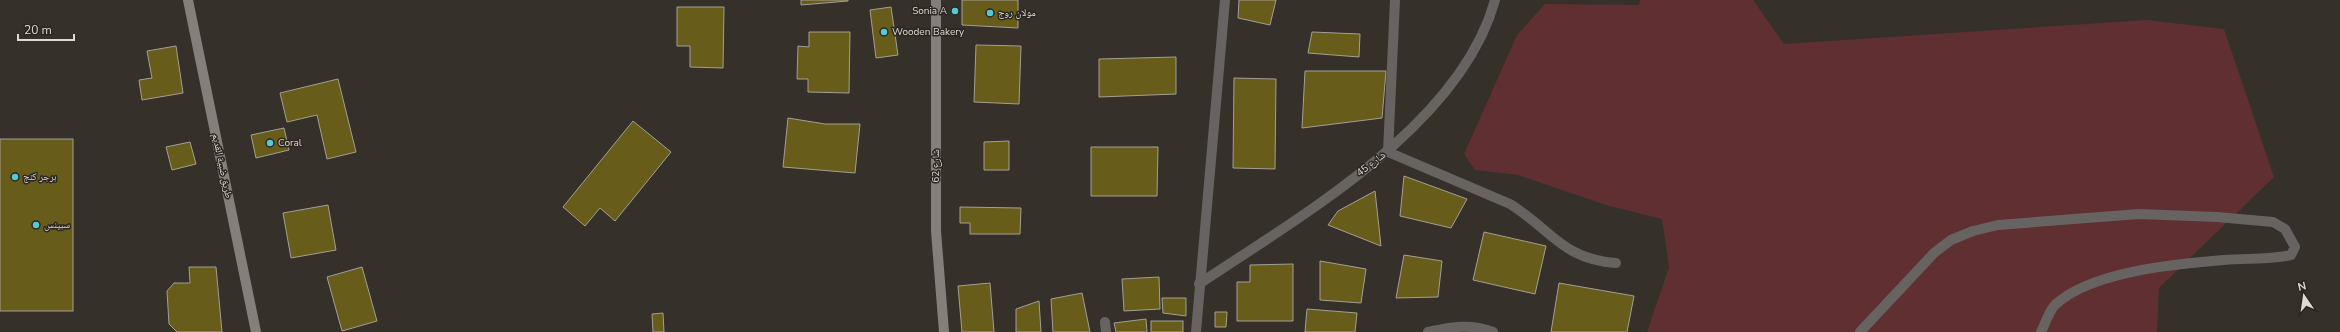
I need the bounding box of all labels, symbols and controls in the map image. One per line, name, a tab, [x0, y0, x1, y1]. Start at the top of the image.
place label: Sonia A	[912, 4, 948, 18]
marker: Sonia A	[950, 6, 960, 16]
place label: مولان روج	[998, 6, 1036, 20]
marker: مولان روج	[985, 8, 995, 18]
scale bar	[18, 16, 74, 42]
text: 20 m	[24, 22, 52, 38]
place label: Wooden Bakery	[892, 25, 965, 39]
marker: Wooden Bakery	[879, 27, 889, 37]
street label: طريق ضبية القديم	[208, 132, 236, 200]
place label: Coral	[278, 136, 302, 150]
marker: Coral	[265, 138, 275, 148]
street label: شارع 45	[1353, 148, 1389, 180]
street label: شارع 62	[929, 149, 943, 183]
place label: برجر كنج	[23, 170, 57, 184]
marker: برجر كنج	[10, 172, 20, 182]
place label: سبينس	[44, 218, 71, 232]
marker: سبينس	[31, 220, 41, 230]
north arrow	[2284, 276, 2324, 316]
text: N	[2296, 279, 2308, 295]

